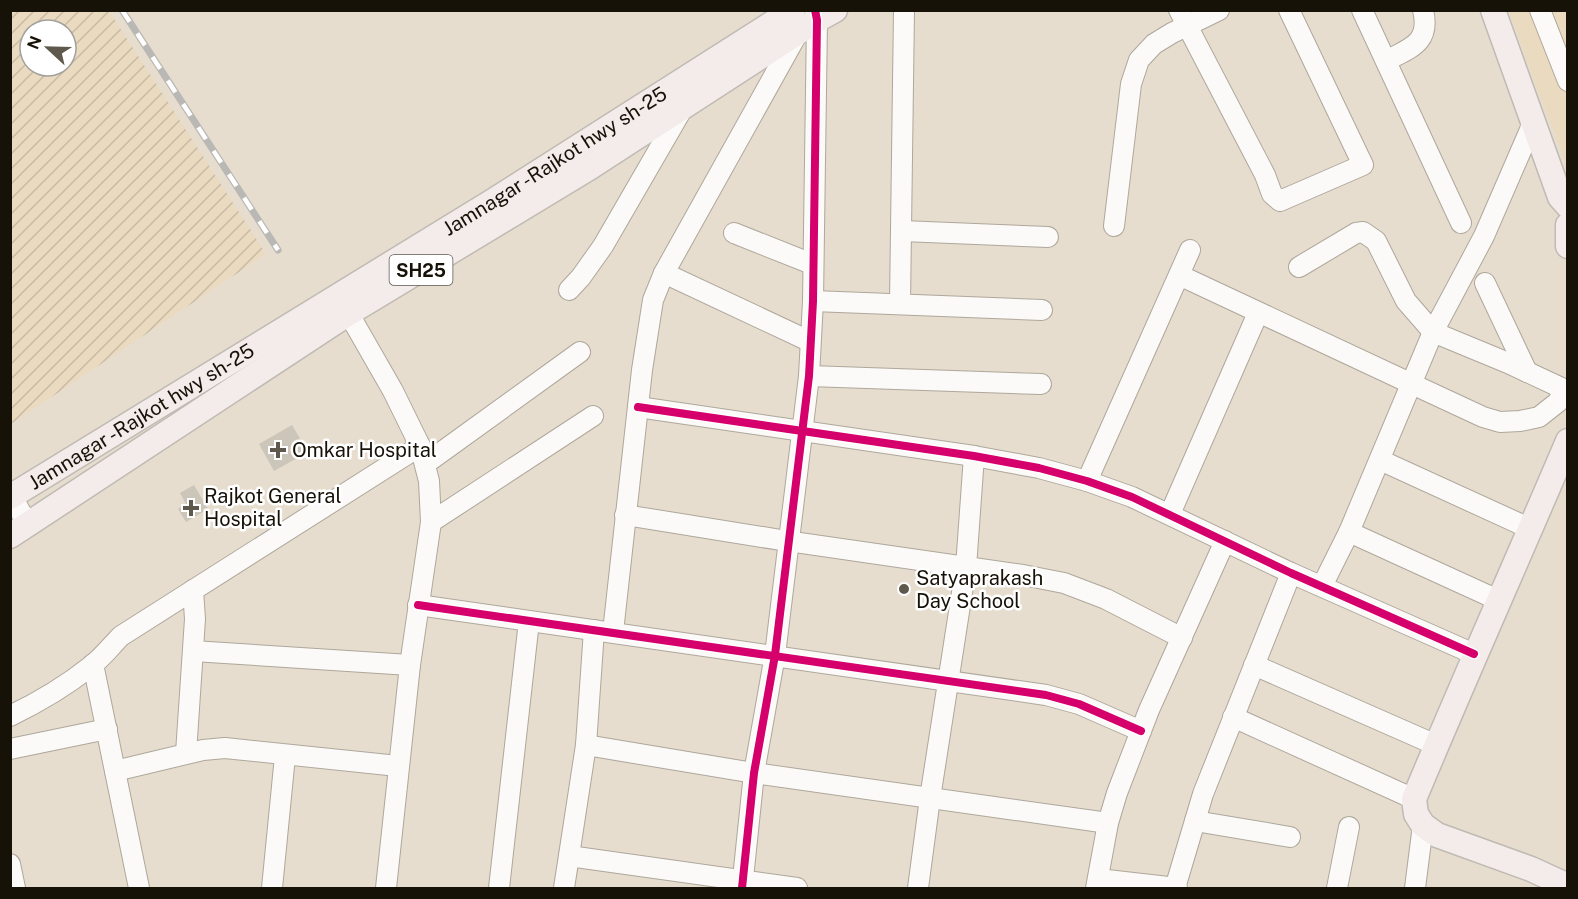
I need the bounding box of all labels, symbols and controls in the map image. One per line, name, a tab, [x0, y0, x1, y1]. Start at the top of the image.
north arrow	[18, 18, 78, 78]
text: N	[23, 33, 46, 52]
street label: Jamnagar -Rajkot hwy sh-25	[438, 81, 671, 241]
road number: SH25	[390, 255, 452, 285]
street label: Jamnagar -Rajkot hwy sh-25	[24, 338, 259, 495]
place label: Omkar Hospital	[292, 438, 437, 462]
marker: Omkar Hospital	[269, 441, 287, 459]
place label: Rajkot General Hospital	[204, 484, 341, 531]
marker: Rajkot General Hospital	[182, 499, 200, 517]
place label: Satyaprakash Day School	[916, 566, 1043, 613]
marker: Satyaprakash Day School	[897, 582, 911, 596]

